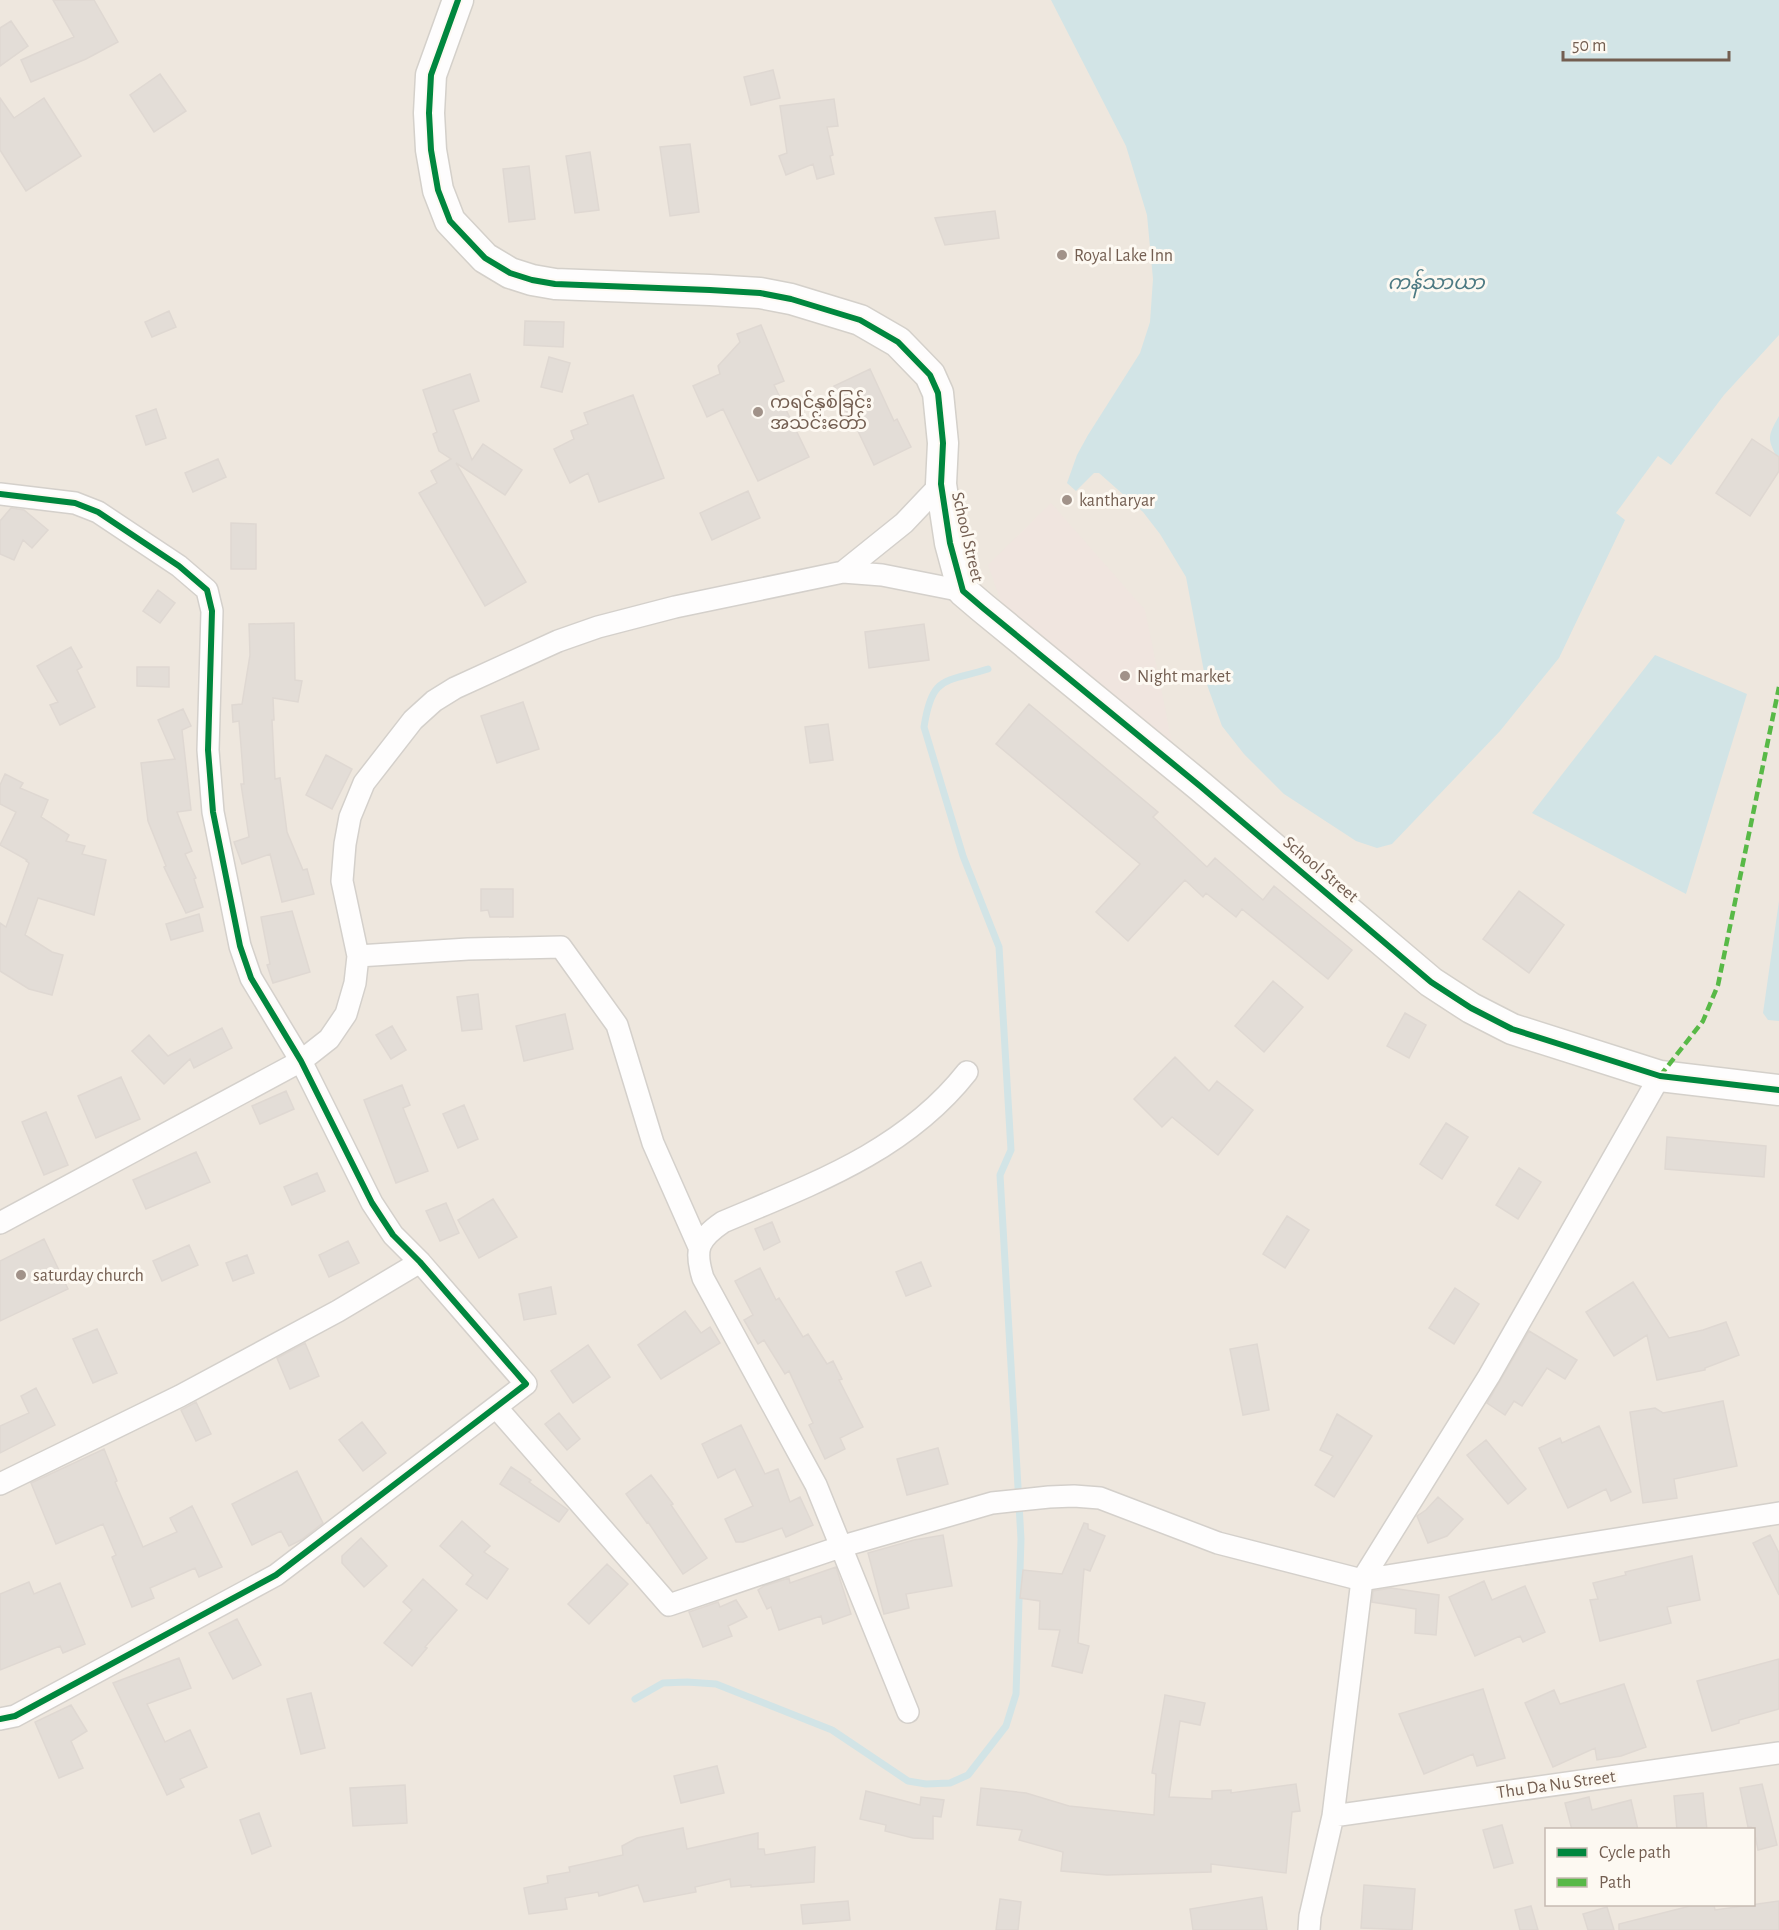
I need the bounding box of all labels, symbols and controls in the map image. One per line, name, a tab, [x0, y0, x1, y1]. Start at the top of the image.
scale bar	[1563, 24, 1730, 62]
text: 50 m	[1572, 37, 1606, 55]
place label: Royal Lake Inn	[1074, 247, 1173, 265]
marker: Royal Lake Inn	[1055, 248, 1069, 262]
water label: ကန်သာယာ	[1387, 268, 1485, 299]
place label: ကရင်နှစ်ခြင်း အသင်းတော်	[770, 389, 872, 433]
marker: ကရင်နှစ်ခြင်း အသင်းတော်	[751, 405, 765, 419]
street label: School Street	[948, 490, 986, 584]
place label: kantharyar	[1079, 492, 1155, 510]
marker: kantharyar	[1060, 493, 1074, 507]
place label: Night market	[1137, 668, 1231, 686]
marker: Night market	[1118, 669, 1132, 683]
street label: School Street	[1279, 833, 1362, 906]
place label: saturday church	[33, 1267, 144, 1285]
marker: saturday church	[14, 1268, 28, 1282]
street label: Thu Da Nu Street	[1496, 1768, 1617, 1802]
legend	[1545, 1828, 1755, 1906]
text: Cycle path	[1599, 1844, 1671, 1862]
text: Path	[1599, 1874, 1631, 1892]

